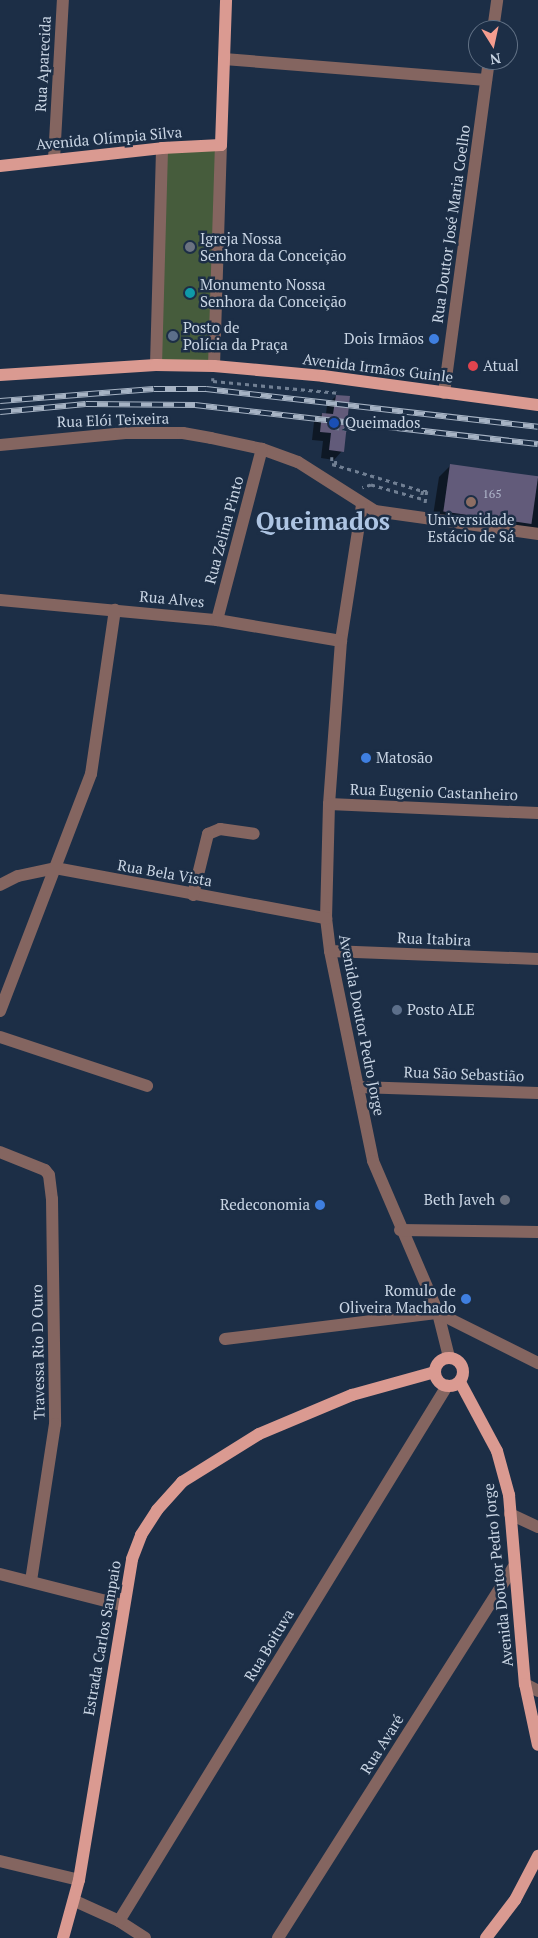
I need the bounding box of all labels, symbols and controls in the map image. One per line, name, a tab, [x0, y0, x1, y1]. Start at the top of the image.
street label: Rua Aparecida	[31, 15, 55, 113]
north arrow	[468, 20, 518, 70]
text: N	[489, 49, 502, 70]
street label: Avenida Olímpia Silva	[35, 123, 183, 153]
street label: Rua Doutor José Maria Coelho	[428, 124, 474, 324]
place label: Igreja Nossa Senhora da Conceição	[200, 229, 346, 264]
marker: Igreja Nossa Senhora da Conceição	[184, 241, 196, 253]
place label: Monumento Nossa Senhora da Conceição	[200, 275, 346, 310]
marker: Monumento Nossa Senhora da Conceição	[184, 287, 196, 299]
place label: Posto de Polícia da Praça	[183, 318, 288, 353]
marker: Posto de Polícia da Praça	[167, 330, 179, 342]
place label: Dois Irmãos	[344, 330, 424, 348]
marker: Dois Irmãos	[428, 333, 440, 345]
street label: Avenida Irmãos Guinle	[302, 350, 454, 386]
place label: Atual	[483, 357, 519, 375]
marker: Atual	[467, 360, 479, 372]
street label: Rua Elói Teixeira	[56, 409, 170, 431]
place label: Queimados	[345, 414, 420, 432]
marker: Queimados	[327, 416, 341, 430]
street label: Rua Zelina Pinto	[201, 474, 247, 586]
house number: 165	[482, 487, 502, 501]
marker: Universidade Estácio de Sá	[465, 496, 477, 508]
district label: Queimados	[256, 506, 390, 536]
place label: Universidade Estácio de Sá	[428, 510, 514, 545]
street label: Rua Alves	[139, 587, 205, 611]
place label: Matosão	[376, 749, 433, 767]
marker: Matosão	[360, 752, 372, 764]
street label: Rua Eugenio Castanheiro	[350, 780, 518, 804]
street label: Rua Bela Vista	[116, 856, 214, 890]
street label: Rua Itabira	[397, 929, 471, 949]
street label: Avenida Doutor Pedro Jorge	[336, 933, 388, 1117]
place label: Posto ALE	[407, 1001, 475, 1019]
marker: Posto ALE	[391, 1004, 403, 1016]
street label: Rua São Sebastião	[403, 1063, 525, 1085]
place label: Beth Javeh	[424, 1191, 495, 1209]
marker: Beth Javeh	[499, 1194, 511, 1206]
place label: Redeconomia	[220, 1196, 310, 1214]
marker: Redeconomia	[314, 1199, 326, 1211]
place label: Romulo de Oliveira Machado	[339, 1281, 456, 1316]
street label: Travessa Rio D Ouro	[28, 1284, 48, 1420]
marker: Romulo de Oliveira Machado	[460, 1293, 472, 1305]
street label: Avenida Doutor Pedro Jorge	[479, 1482, 517, 1668]
street label: Estrada Carlos Sampaio	[80, 1559, 124, 1717]
street label: Rua Boituva	[240, 1606, 298, 1684]
street label: Rua Avaré	[357, 1711, 407, 1777]

